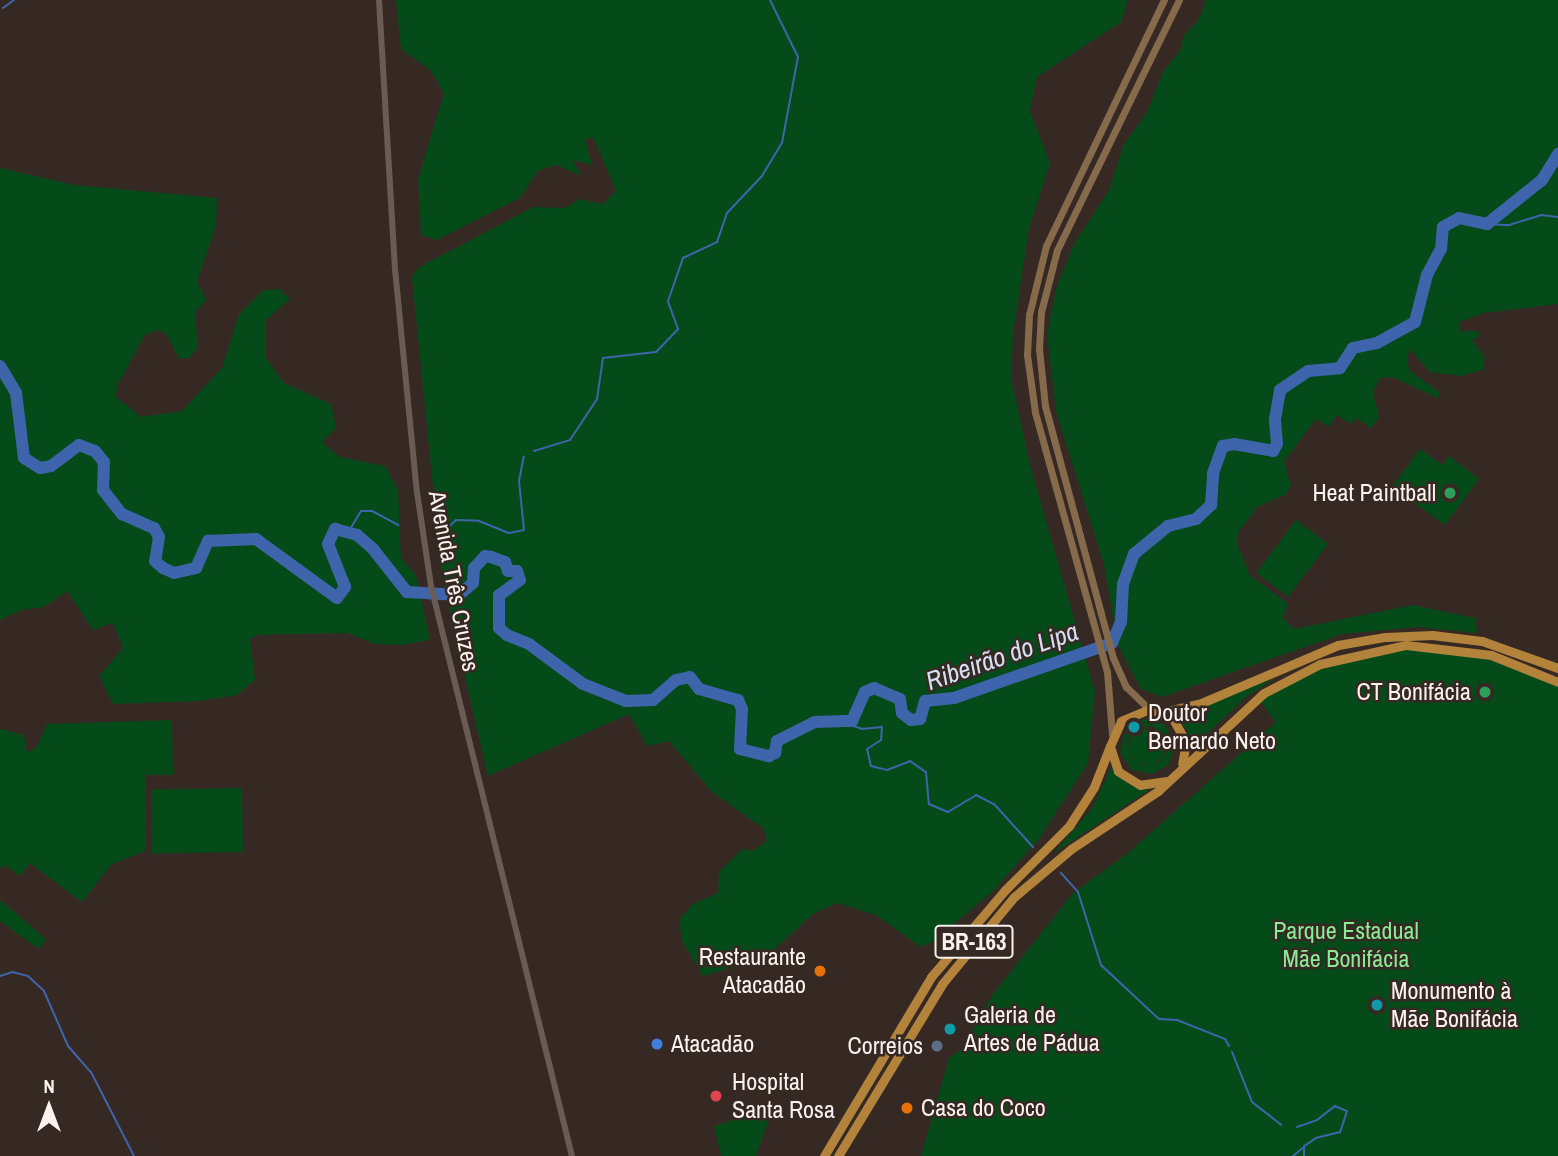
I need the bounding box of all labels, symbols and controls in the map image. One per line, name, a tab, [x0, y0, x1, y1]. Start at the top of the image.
place label: Heat Paintball	[1312, 479, 1436, 507]
marker: Heat Paintball	[1442, 485, 1458, 501]
street label: Avenida Três Cruzes	[422, 488, 486, 674]
water label: Ribeirão do Lipa	[922, 615, 1082, 697]
place label: CT Bonifácia	[1356, 678, 1471, 706]
marker: CT Bonifácia	[1477, 684, 1493, 700]
place label: Doutor Bernardo Neto	[1148, 699, 1276, 755]
marker: Doutor Bernardo Neto	[1126, 719, 1142, 735]
park label: Parque Estadual Mãe Bonifácia	[1273, 917, 1419, 973]
road number: BR-163	[934, 923, 1014, 962]
place label: Restaurante Atacadão	[699, 943, 806, 999]
marker: Restaurante Atacadão	[812, 963, 828, 979]
place label: Monumento à Mãe Bonifácia	[1391, 977, 1518, 1033]
marker: Monumento à Mãe Bonifácia	[1369, 997, 1385, 1013]
place label: Galeria de Artes de Pádua	[964, 1001, 1100, 1057]
marker: Galeria de Artes de Pádua	[942, 1021, 958, 1037]
place label: Atacadão	[671, 1030, 754, 1058]
place label: Correios	[848, 1032, 923, 1060]
marker: Atacadão	[649, 1036, 665, 1052]
marker: Correios	[929, 1038, 945, 1054]
place label: Hospital Santa Rosa	[732, 1068, 835, 1124]
north arrow	[14, 1072, 84, 1142]
text: N	[43, 1073, 55, 1099]
marker: Hospital Santa Rosa	[706, 1086, 726, 1106]
place label: Casa do Coco	[921, 1094, 1046, 1122]
marker: Casa do Coco	[899, 1100, 915, 1116]

